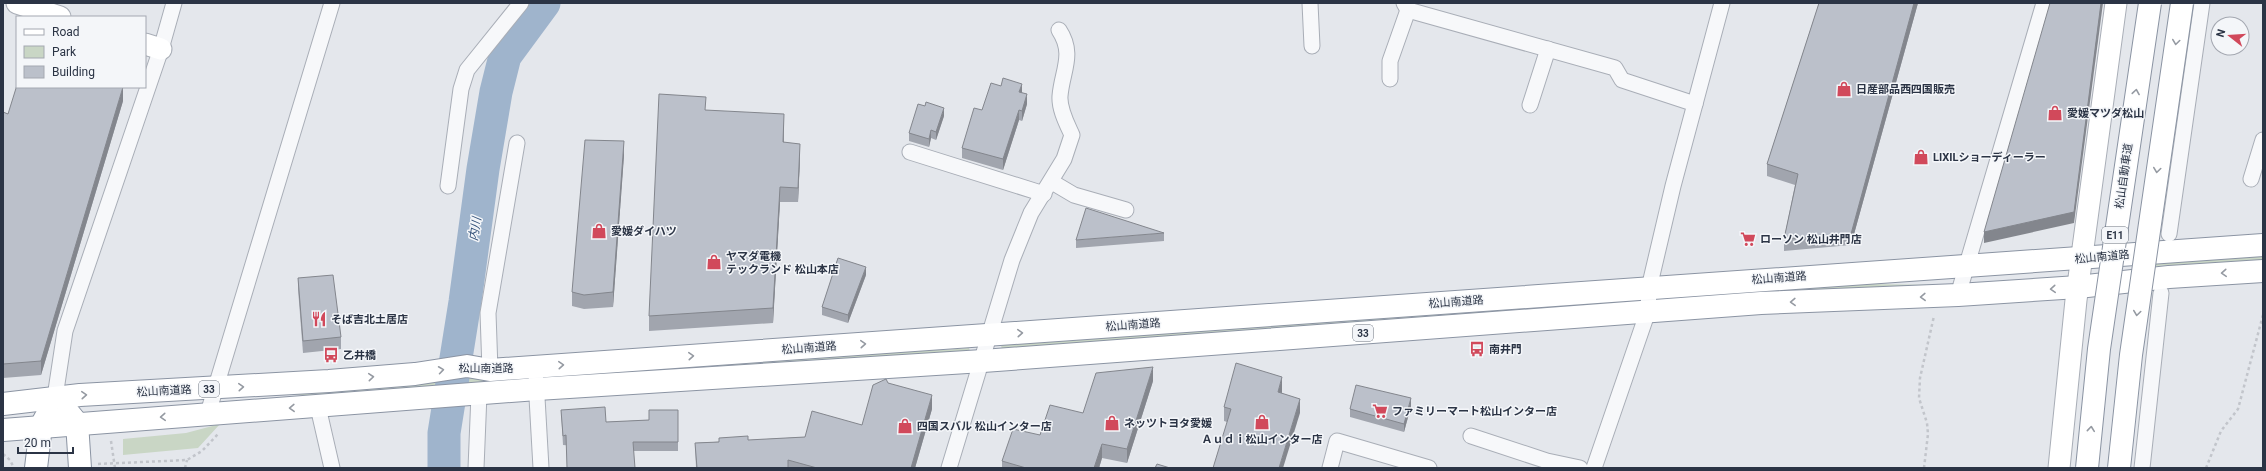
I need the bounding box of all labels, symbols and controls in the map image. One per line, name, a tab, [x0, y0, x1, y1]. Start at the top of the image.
legend	[16, 16, 146, 88]
north arrow	[2210, 16, 2250, 56]
text: Road	[52, 25, 80, 39]
text: N	[2214, 27, 2228, 39]
one-way arrow	[2172, 39, 2181, 45]
text: Park	[52, 45, 77, 59]
text: Building	[52, 65, 95, 79]
shop icon: 日産部品西四国販売	[1835, 80, 1853, 98]
place label: 日産部品西四国販売	[1856, 83, 1955, 96]
one-way arrow	[2131, 89, 2140, 95]
shop icon: 愛媛マツダ松山	[2046, 104, 2064, 122]
place label: 愛媛マツダ松山	[2067, 107, 2144, 120]
street label: 松山自動車道	[2113, 142, 2135, 210]
shop icon: LIXILショーディーラー	[1912, 148, 1930, 166]
place label: LIXILショーディーラー	[1933, 151, 2046, 164]
one-way arrow	[2153, 167, 2162, 173]
water label: 内川	[466, 214, 484, 242]
shop icon: 愛媛ダイハツ	[590, 222, 608, 240]
place label: 愛媛ダイハツ	[611, 225, 677, 238]
road number: E11	[2102, 227, 2128, 243]
supermarket icon: ローソン 松山井門店	[1739, 230, 1757, 248]
place label: ローソン 松山井門店	[1760, 233, 1862, 246]
street label: 松山南道路	[2074, 248, 2130, 266]
place label: ヤマダ電機 テックランド 松山本店	[726, 250, 839, 276]
shop icon: ヤマダ電機 テックランド 松山本店	[705, 253, 723, 271]
one-way arrow	[2221, 269, 2227, 278]
street label: 松山南道路	[1751, 270, 1807, 286]
one-way arrow	[2050, 284, 2056, 293]
one-way arrow	[1920, 292, 1926, 301]
street label: 松山南道路	[1428, 294, 1484, 310]
one-way arrow	[1790, 297, 1796, 306]
restaurant icon: そば吉北土居店	[310, 310, 328, 328]
one-way arrow	[2133, 310, 2142, 316]
place label: そば吉北土居店	[331, 313, 408, 326]
street label: 松山南道路	[1105, 317, 1161, 333]
road number: 33	[1353, 325, 1373, 341]
one-way arrow	[1017, 328, 1023, 337]
one-way arrow	[860, 339, 866, 348]
street label: 松山南道路	[781, 340, 837, 356]
bus stop icon: 南井門	[1468, 340, 1486, 358]
place label: 南井門	[1489, 343, 1522, 356]
bus stop icon: 乙井橋	[322, 346, 340, 364]
place label: 乙井橋	[343, 349, 376, 362]
one-way arrow	[688, 351, 694, 360]
one-way arrow	[558, 361, 564, 370]
street label: 松山南道路	[459, 362, 514, 375]
one-way arrow	[438, 366, 444, 375]
one-way arrow	[368, 373, 374, 382]
road number: 33	[199, 381, 219, 397]
one-way arrow	[238, 382, 244, 391]
street label: 松山南道路	[136, 383, 192, 399]
one-way arrow	[81, 391, 87, 400]
supermarket icon: ファミリーマート松山インター店	[1371, 402, 1389, 420]
one-way arrow	[289, 404, 295, 412]
place label: ファミリーマート松山インター店	[1392, 405, 1557, 418]
one-way arrow	[160, 412, 166, 421]
shop icon: Ａｕｄｉ松山インター店	[1253, 413, 1271, 431]
shop icon: ネッツトヨタ愛媛	[1103, 414, 1121, 432]
shop icon: 四国スバル 松山インター店	[896, 417, 914, 435]
place label: ネッツトヨタ愛媛	[1124, 417, 1212, 430]
place label: 四国スバル 松山インター店	[917, 420, 1052, 433]
one-way arrow	[2086, 426, 2095, 432]
scale bar	[18, 429, 73, 455]
place label: Ａｕｄｉ松山インター店	[1202, 433, 1323, 446]
text: 20 m	[24, 436, 51, 450]

